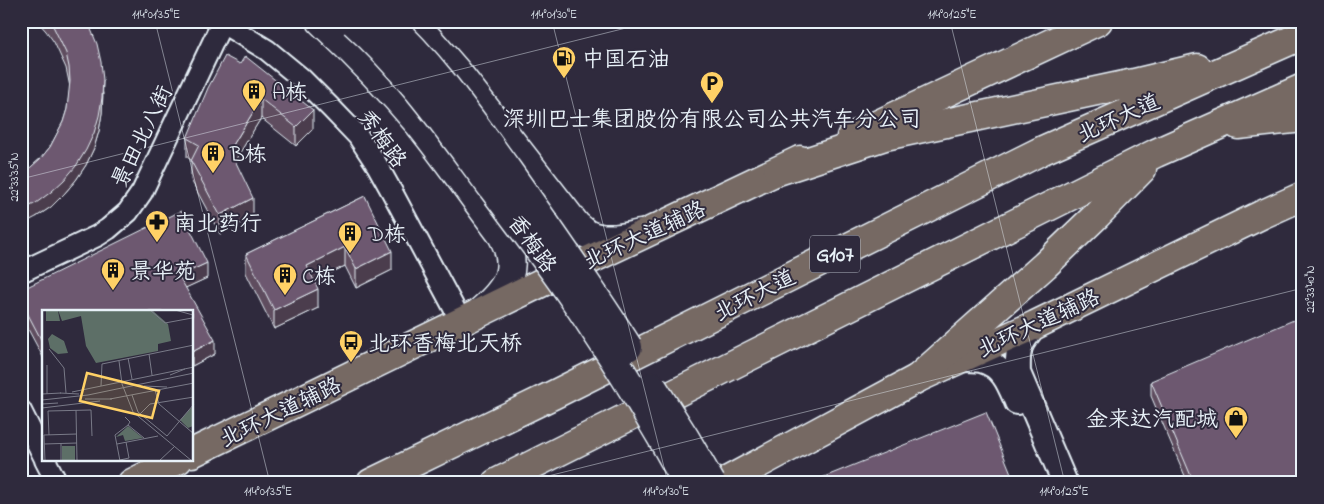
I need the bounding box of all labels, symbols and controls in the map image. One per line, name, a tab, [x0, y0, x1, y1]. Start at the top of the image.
text: 114°01'35"E	[132, 6, 180, 24]
text: 114°01'30"E	[531, 6, 577, 24]
text: 114°01'25"E	[928, 6, 976, 24]
fuel station icon: 中国石油	[551, 45, 577, 79]
place label: 中国石油	[582, 45, 670, 77]
parking icon: 深圳巴士集团股份有限公司公共汽车分公司	[699, 70, 725, 104]
building icon: A栋	[241, 78, 267, 112]
place label: A栋	[272, 78, 308, 110]
street label: 景田北八街	[105, 81, 182, 194]
street label: 北环大道	[1073, 87, 1166, 152]
street label: 秀梅路	[348, 104, 413, 176]
place label: 深圳巴士集团股份有限公司公共汽车分公司	[503, 105, 921, 137]
building icon: B栋	[200, 140, 226, 174]
place label: B栋	[229, 140, 267, 172]
text: 22°33'35"N	[6, 152, 24, 202]
street label: 北环大道辅路	[579, 194, 712, 279]
pharmacy icon: 南北药行	[144, 209, 170, 243]
place label: 南北药行	[174, 209, 262, 241]
street label: 香梅路	[498, 209, 563, 281]
building icon: D栋	[337, 220, 363, 254]
place label: D栋	[367, 220, 406, 252]
road number: G107	[810, 235, 860, 272]
building icon: 景华苑	[100, 257, 126, 291]
place label: 景华苑	[130, 257, 196, 289]
building icon: C栋	[272, 262, 298, 296]
place label: C栋	[302, 262, 336, 294]
street label: 北环大道	[709, 262, 802, 331]
text: 22°33'40"N	[1302, 265, 1320, 313]
street label: 北环大道辅路	[973, 282, 1106, 367]
inset map	[42, 310, 194, 462]
bus stop icon: 北环香梅北天桥	[338, 329, 364, 363]
place label: 北环香梅北天桥	[368, 329, 522, 361]
street label: 北环大道辅路	[215, 370, 348, 457]
place label: 金来达汽配城	[1086, 405, 1218, 437]
shop icon: 金来达汽配城	[1223, 405, 1249, 439]
text: 114°01'35"E	[244, 483, 292, 501]
text: 114°01'30"E	[643, 483, 689, 501]
text: 114°01'25"E	[1040, 483, 1088, 501]

